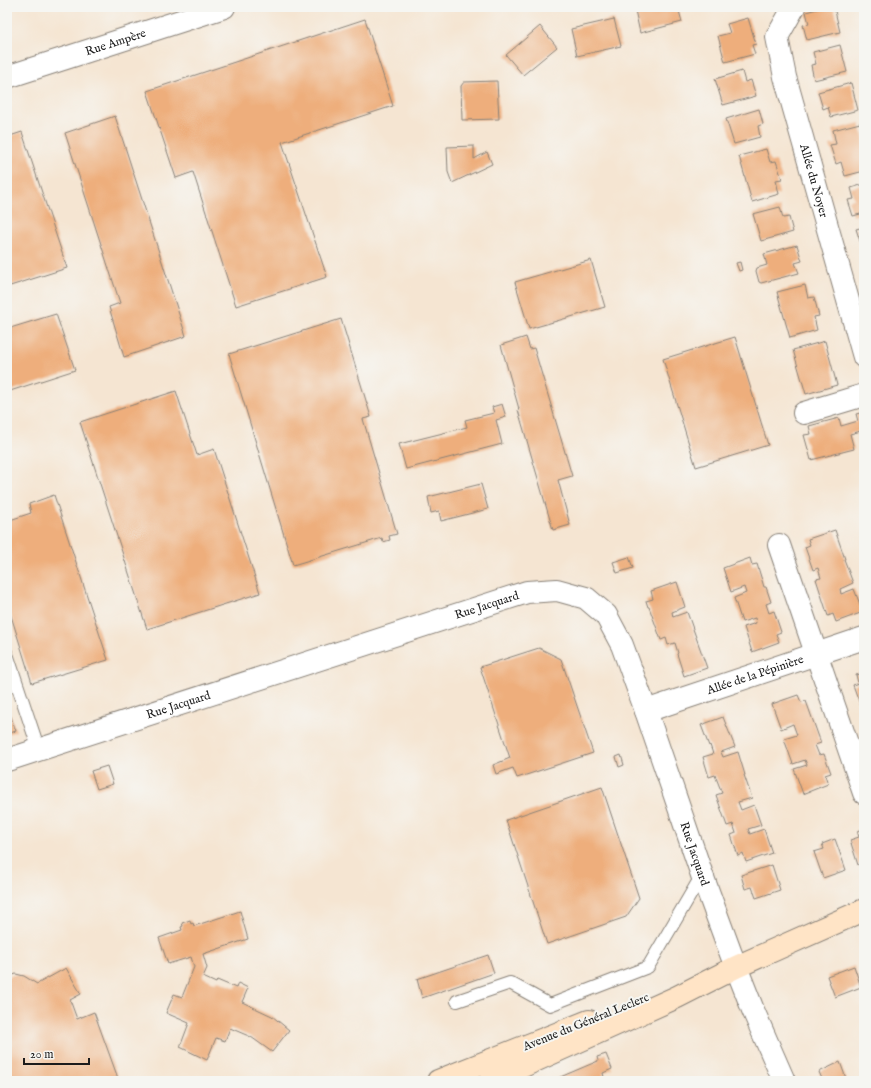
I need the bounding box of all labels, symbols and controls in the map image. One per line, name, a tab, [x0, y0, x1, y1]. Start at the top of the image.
street label: Rue Ampère	[83, 25, 148, 59]
street label: Allée du Noyer	[796, 141, 832, 220]
street label: Rue Jacquard	[453, 588, 521, 622]
street label: Allée de la Pépinière	[704, 651, 806, 698]
street label: Rue Jacquard	[144, 687, 213, 722]
street label: Rue Jacquard	[677, 820, 713, 888]
street label: Avenue du Général Leclerc	[520, 990, 651, 1055]
scale bar	[24, 1040, 89, 1066]
text: 20 m	[30, 1047, 53, 1062]

